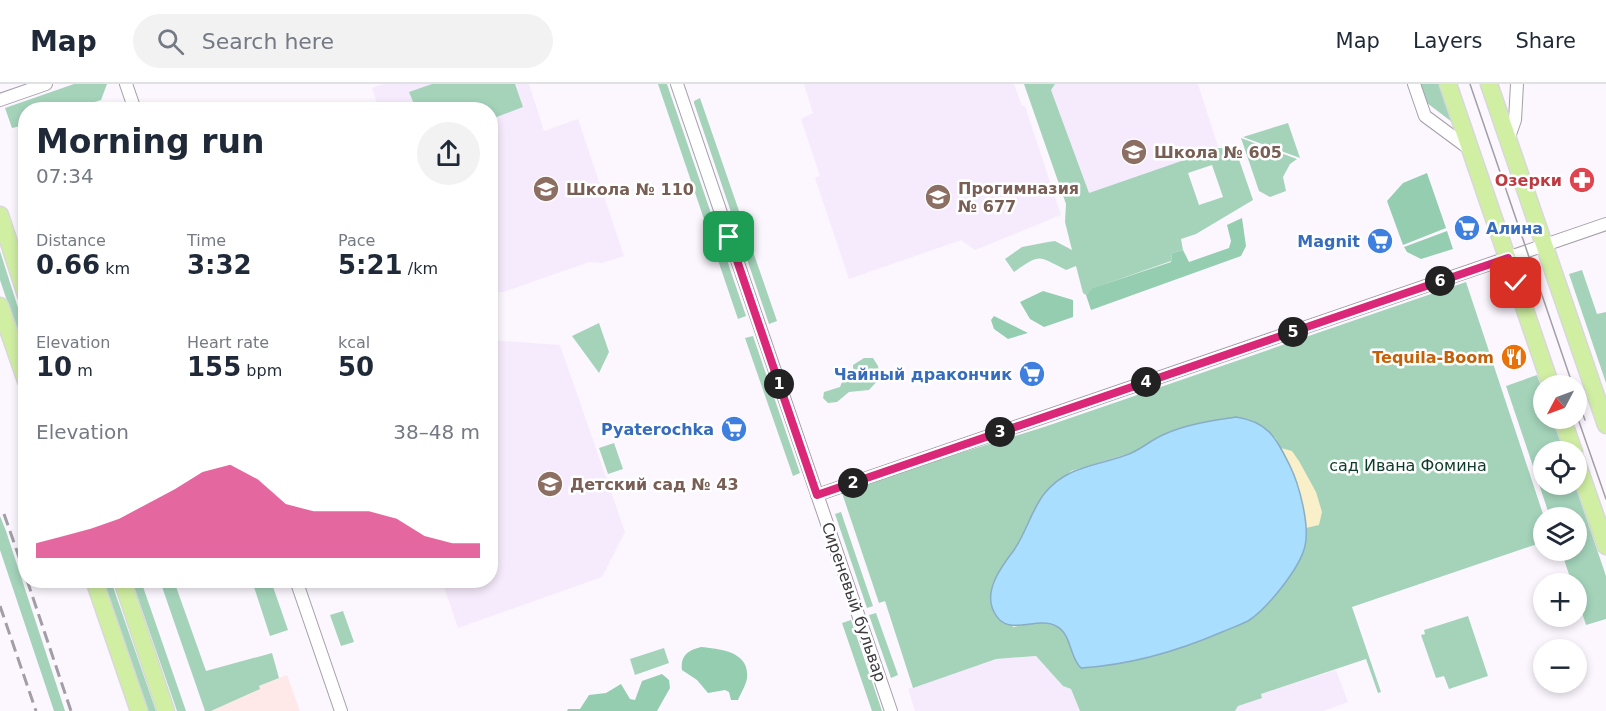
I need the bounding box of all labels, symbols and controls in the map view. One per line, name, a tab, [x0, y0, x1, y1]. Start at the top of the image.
search box	[133, 14, 553, 68]
text: Map	[30, 25, 97, 58]
icon: search	[154, 25, 187, 58]
text: Search here	[202, 29, 334, 54]
text: Map	[1336, 29, 1380, 53]
text: Layers	[1413, 29, 1482, 53]
text: Share	[1515, 29, 1576, 53]
text: Morning run	[36, 122, 264, 161]
button: share	[417, 122, 480, 185]
school or university icon: Школа № 605	[1119, 137, 1149, 167]
place label: Школа № 605	[1154, 143, 1282, 162]
text: 07:34	[36, 164, 94, 188]
pharmacy icon: Озерки	[1567, 165, 1597, 195]
place label: Озерки	[1495, 171, 1562, 190]
school or university icon: Школа № 110	[531, 174, 561, 204]
place label: Прогимназия № 677	[958, 179, 1079, 216]
place label: Школа № 110	[566, 180, 694, 199]
school or university icon: Прогимназия № 677	[923, 182, 953, 212]
pin	[703, 211, 754, 262]
supermarket icon: Алина	[1452, 213, 1482, 243]
place label: Алина	[1486, 219, 1543, 238]
icon: arrive	[712, 220, 745, 253]
supermarket icon: Magnit	[1365, 226, 1395, 256]
text: Distance	[36, 231, 106, 250]
text: Time	[187, 231, 226, 250]
text: Pace	[338, 231, 375, 250]
place label: Magnit	[1297, 232, 1360, 251]
text: 0.66	[36, 250, 100, 280]
text: 3:32	[187, 250, 252, 280]
text: 5:21	[338, 250, 403, 280]
pin	[1490, 257, 1541, 308]
text: km	[100, 259, 130, 278]
text: /km	[403, 259, 438, 278]
pin: 6	[1425, 266, 1455, 296]
icon: check	[1499, 266, 1532, 299]
text: 6	[1434, 271, 1446, 290]
pin: 5	[1278, 317, 1308, 347]
text: 5	[1287, 322, 1299, 341]
text: Elevation	[36, 333, 110, 352]
text: Heart rate	[187, 333, 269, 352]
text: kcal	[338, 333, 370, 352]
restaurant icon: Tequila-Boom	[1499, 342, 1529, 372]
place label: Tequila-Boom	[1372, 348, 1494, 367]
text: 10	[36, 352, 72, 382]
text: 155	[187, 352, 241, 382]
text: 50	[338, 352, 374, 382]
supermarket icon: Чайный дракончик	[1017, 359, 1047, 389]
text: m	[72, 361, 93, 380]
text: bpm	[241, 361, 282, 380]
place label: Чайный дракончик	[834, 365, 1012, 384]
pin: 4	[1131, 367, 1161, 397]
pin: 1	[764, 369, 794, 399]
text: 4	[1140, 372, 1152, 391]
text: 1	[773, 374, 785, 393]
north arrow	[1533, 375, 1587, 429]
map controls	[1533, 375, 1587, 693]
supermarket icon: Pyaterochka	[719, 414, 749, 444]
pin: 3	[985, 417, 1015, 447]
text: Elevation	[36, 420, 129, 444]
text: 38–48 m	[393, 420, 480, 444]
place label: Pyaterochka	[601, 420, 714, 439]
text: 3	[994, 422, 1006, 441]
button: locate	[1533, 441, 1587, 495]
park label: сад Ивана Фомина	[1329, 456, 1487, 475]
pin: 2	[838, 468, 868, 498]
school or university icon: Детский сад № 43	[535, 469, 565, 499]
text: 2	[847, 473, 859, 492]
place label: Детский сад № 43	[570, 475, 739, 494]
button: layers	[1533, 507, 1587, 561]
street label: Сиреневый бульвар	[818, 520, 890, 684]
button: +	[1533, 573, 1587, 627]
button: −	[1533, 639, 1587, 693]

